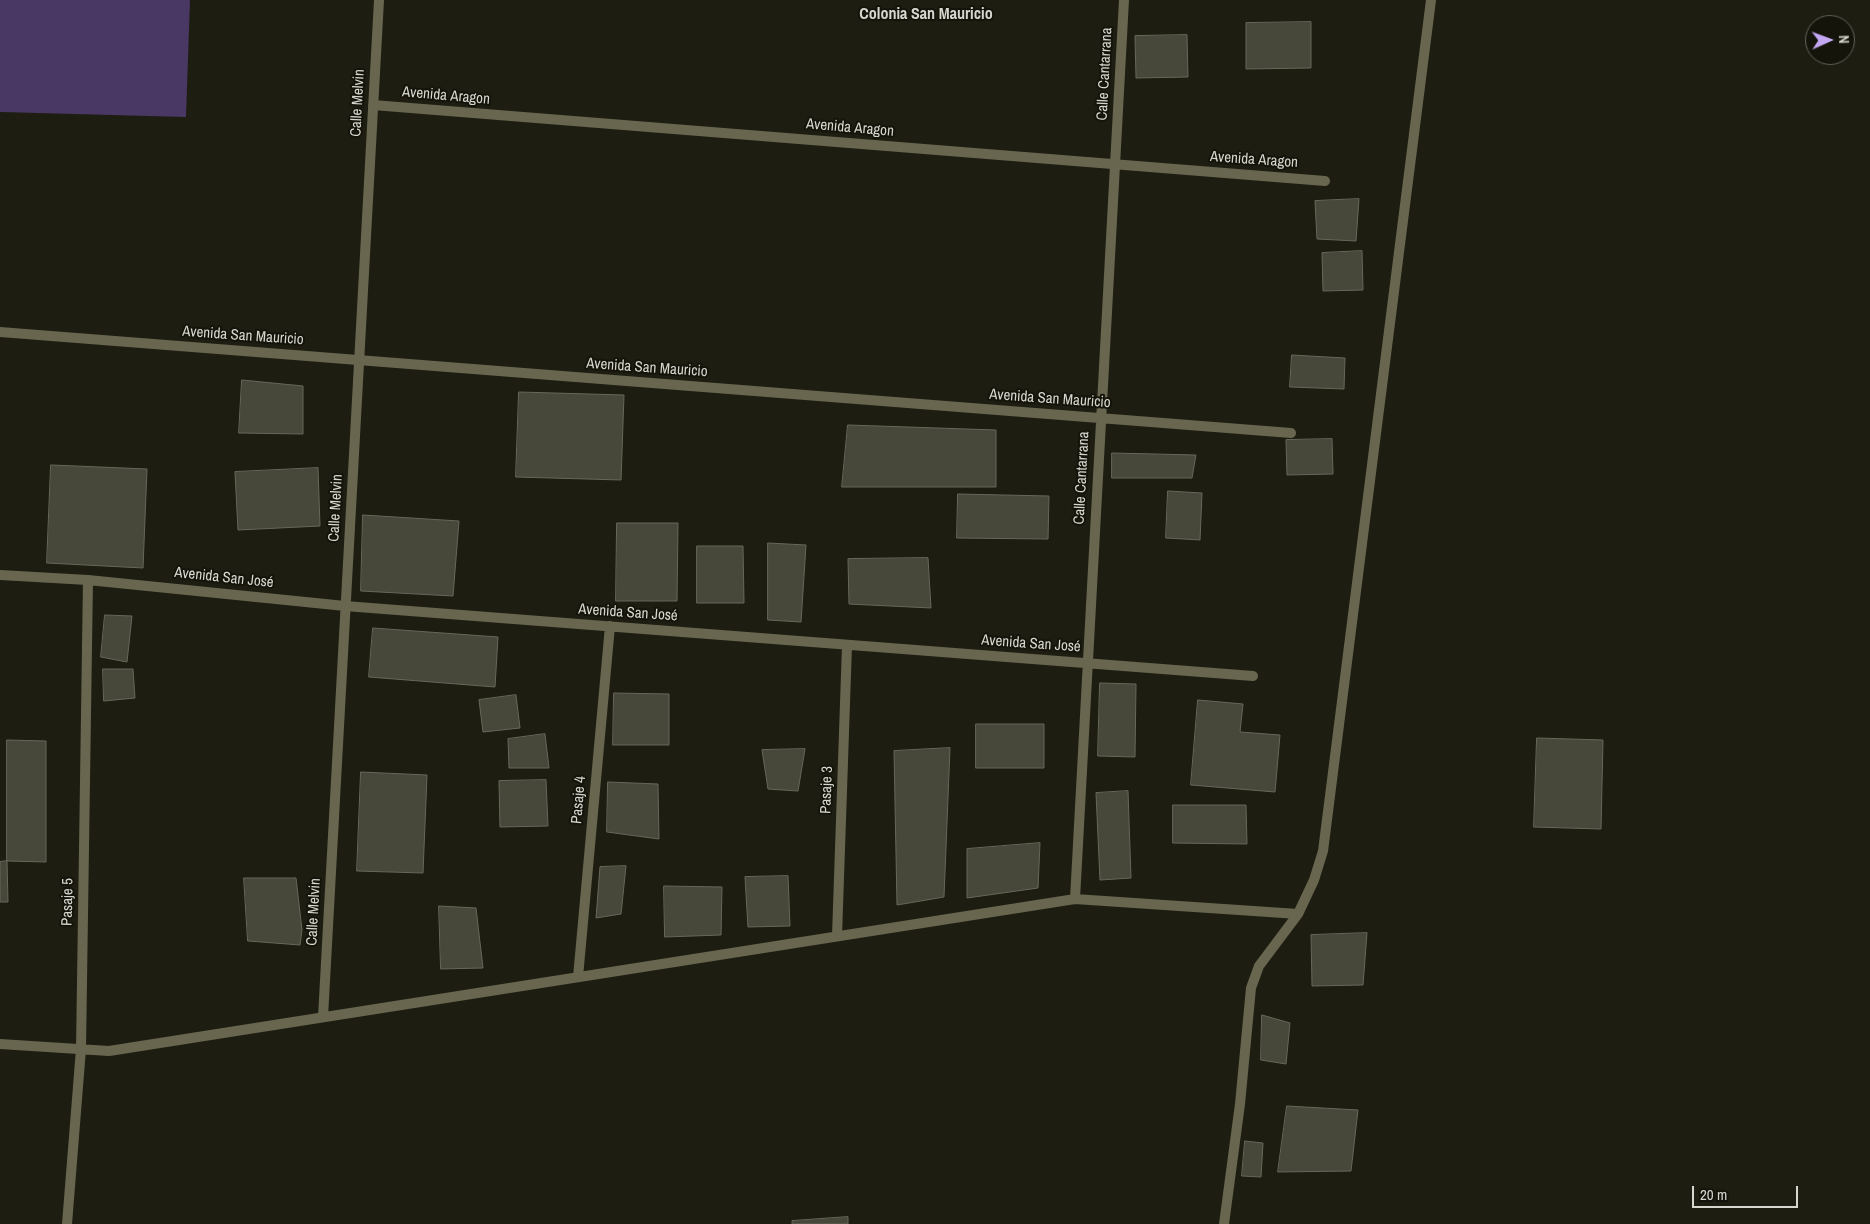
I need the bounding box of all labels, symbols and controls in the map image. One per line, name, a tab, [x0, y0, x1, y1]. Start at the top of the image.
district label: Colonia San Mauricio	[859, 5, 993, 25]
north arrow	[1805, 15, 1855, 65]
street label: Calle Cantarrana	[1094, 27, 1116, 121]
text: N	[1835, 35, 1853, 44]
street label: Calle Melvin	[347, 69, 369, 137]
street label: Avenida Aragon	[401, 83, 491, 109]
street label: Avenida Aragon	[805, 115, 895, 141]
street label: Avenida Aragon	[1209, 148, 1299, 172]
street label: Avenida San Mauricio	[182, 323, 304, 349]
street label: Avenida San Mauricio	[586, 355, 708, 381]
street label: Avenida San Mauricio	[989, 386, 1111, 412]
street label: Calle Cantarrana	[1071, 431, 1093, 525]
street label: Calle Melvin	[325, 474, 347, 542]
street label: Avenida San José	[174, 564, 274, 592]
street label: Avenida San José	[578, 601, 678, 625]
street label: Avenida San José	[981, 632, 1081, 656]
street label: Pasaje 3	[817, 766, 837, 814]
street label: Pasaje 4	[568, 775, 590, 825]
street label: Pasaje 5	[59, 878, 77, 926]
street label: Calle Melvin	[303, 878, 325, 946]
scale bar	[1695, 1176, 1801, 1208]
text: 20 m	[1700, 1184, 1727, 1205]

